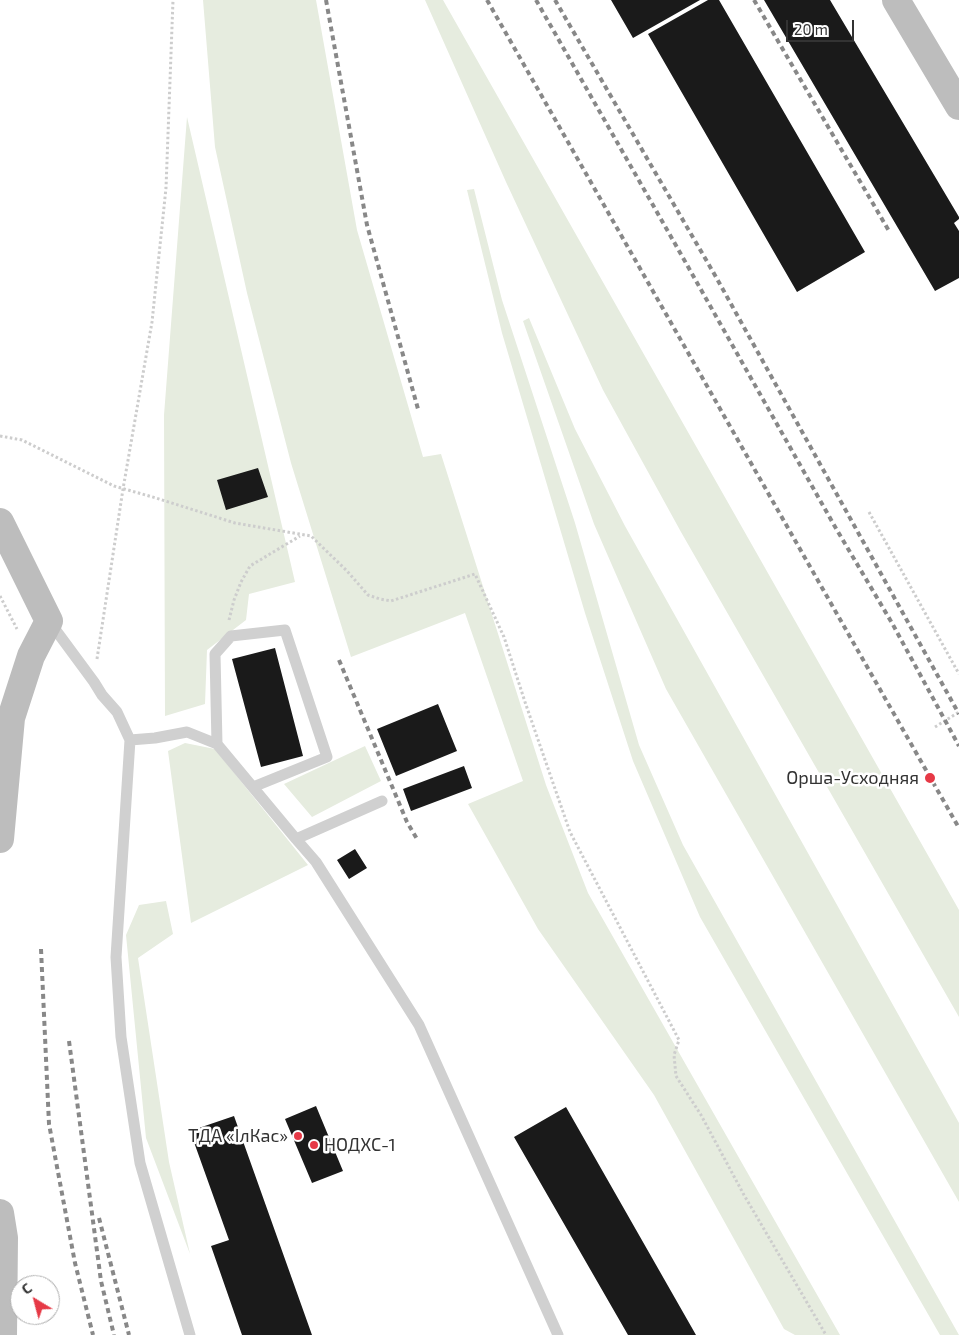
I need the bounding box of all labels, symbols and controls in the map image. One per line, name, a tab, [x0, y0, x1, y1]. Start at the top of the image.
scale bar	[789, 10, 856, 42]
text: 20 m	[794, 20, 828, 38]
place label: Орша-Усходняя	[786, 767, 919, 789]
marker: Орша-Усходняя	[923, 771, 937, 785]
place label: ТДА «ІлКас»	[188, 1125, 288, 1147]
marker: ТДА «ІлКас»	[292, 1130, 304, 1142]
place label: НОДХС-1	[324, 1134, 396, 1156]
marker: НОДХС-1	[308, 1139, 320, 1151]
north arrow	[10, 1275, 60, 1325]
text: С	[18, 1279, 35, 1298]

